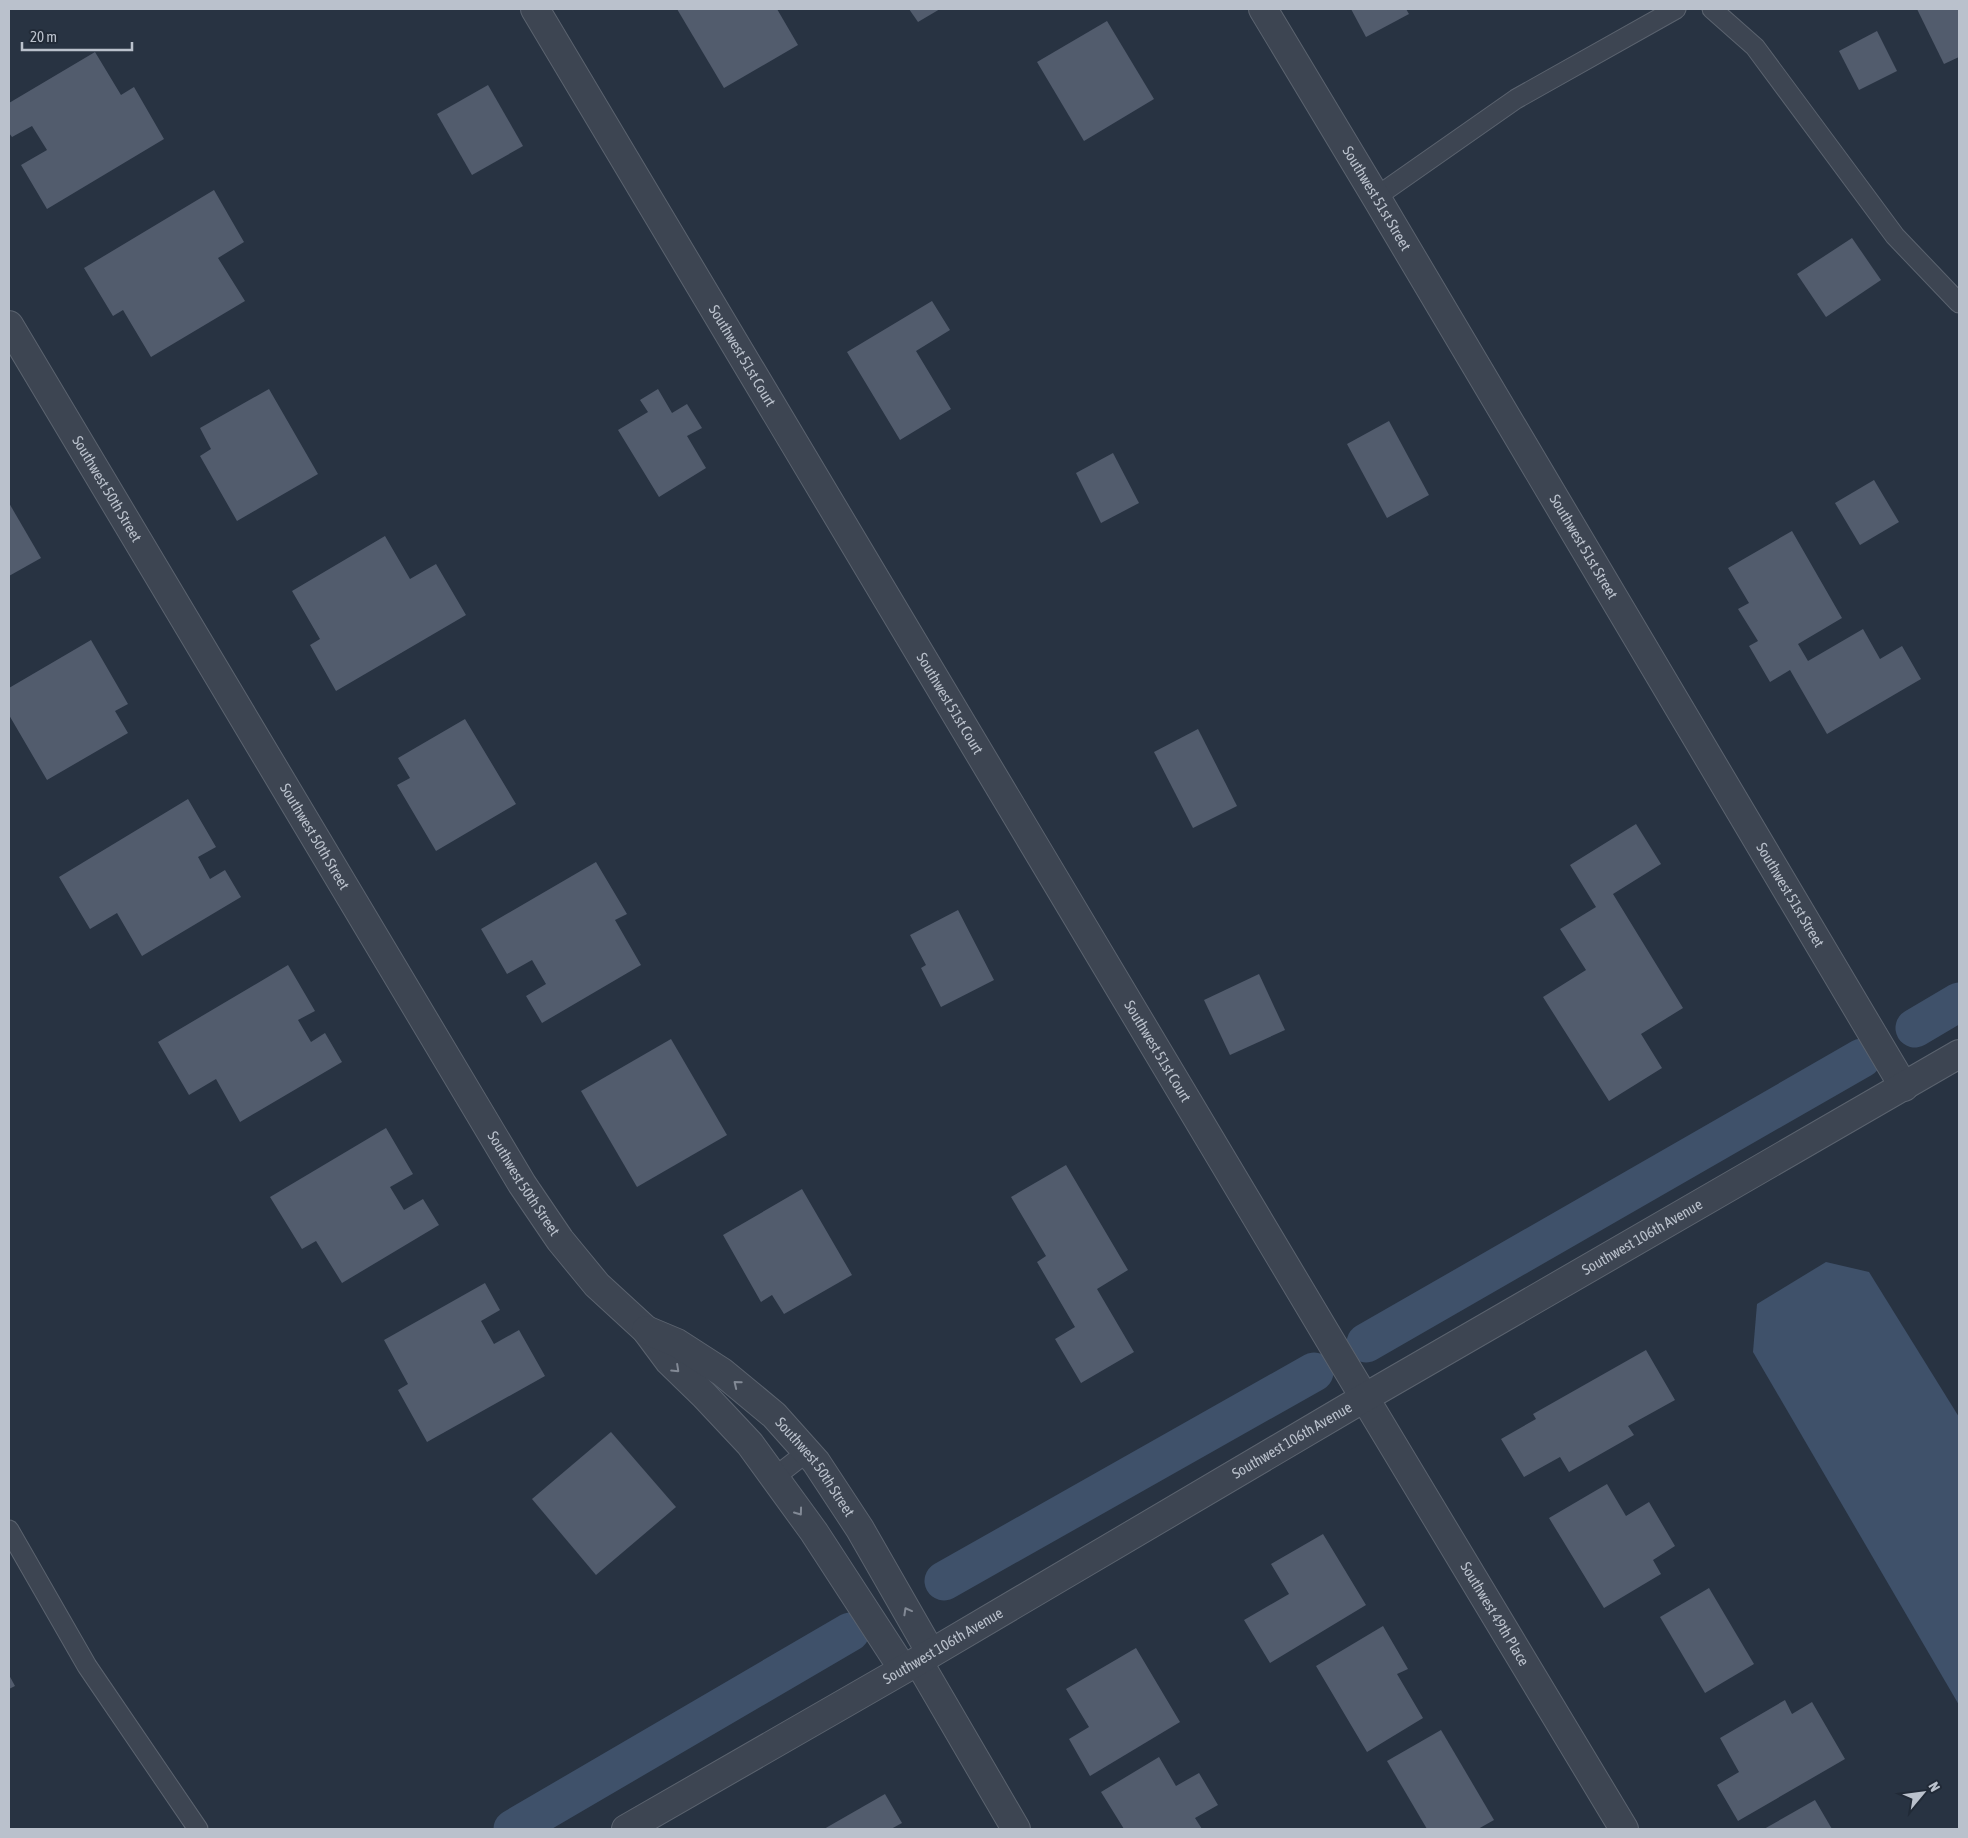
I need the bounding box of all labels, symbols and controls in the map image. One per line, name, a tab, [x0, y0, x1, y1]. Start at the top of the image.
scale bar	[22, 20, 132, 52]
text: 20 m	[30, 28, 57, 45]
street label: Southwest 51st Street	[1340, 143, 1415, 253]
street label: Southwest 51st Court	[706, 302, 779, 409]
street label: Southwest 50th Street	[69, 433, 146, 545]
street label: Southwest 51st Street	[1546, 491, 1621, 602]
street label: Southwest 51st Court	[913, 650, 987, 757]
street label: Southwest 50th Street	[277, 780, 353, 892]
street label: Southwest 51st Street	[1753, 840, 1828, 950]
street label: Southwest 51st Court	[1121, 997, 1195, 1105]
street label: Southwest 50th Street	[485, 1128, 563, 1239]
street label: Southwest 106th Avenue	[1579, 1195, 1705, 1278]
one-way arrow	[671, 1363, 680, 1372]
one-way arrow	[733, 1380, 742, 1389]
street label: Southwest 106th Avenue	[1229, 1398, 1355, 1482]
street label: Southwest 50th Street	[772, 1414, 858, 1519]
one-way arrow	[793, 1506, 802, 1516]
street label: Southwest 49th Place	[1457, 1559, 1533, 1669]
street label: Southwest 106th Avenue	[880, 1604, 1006, 1687]
one-way arrow	[903, 1607, 913, 1616]
north arrow	[1898, 1768, 1948, 1818]
text: N	[1925, 1779, 1943, 1794]

